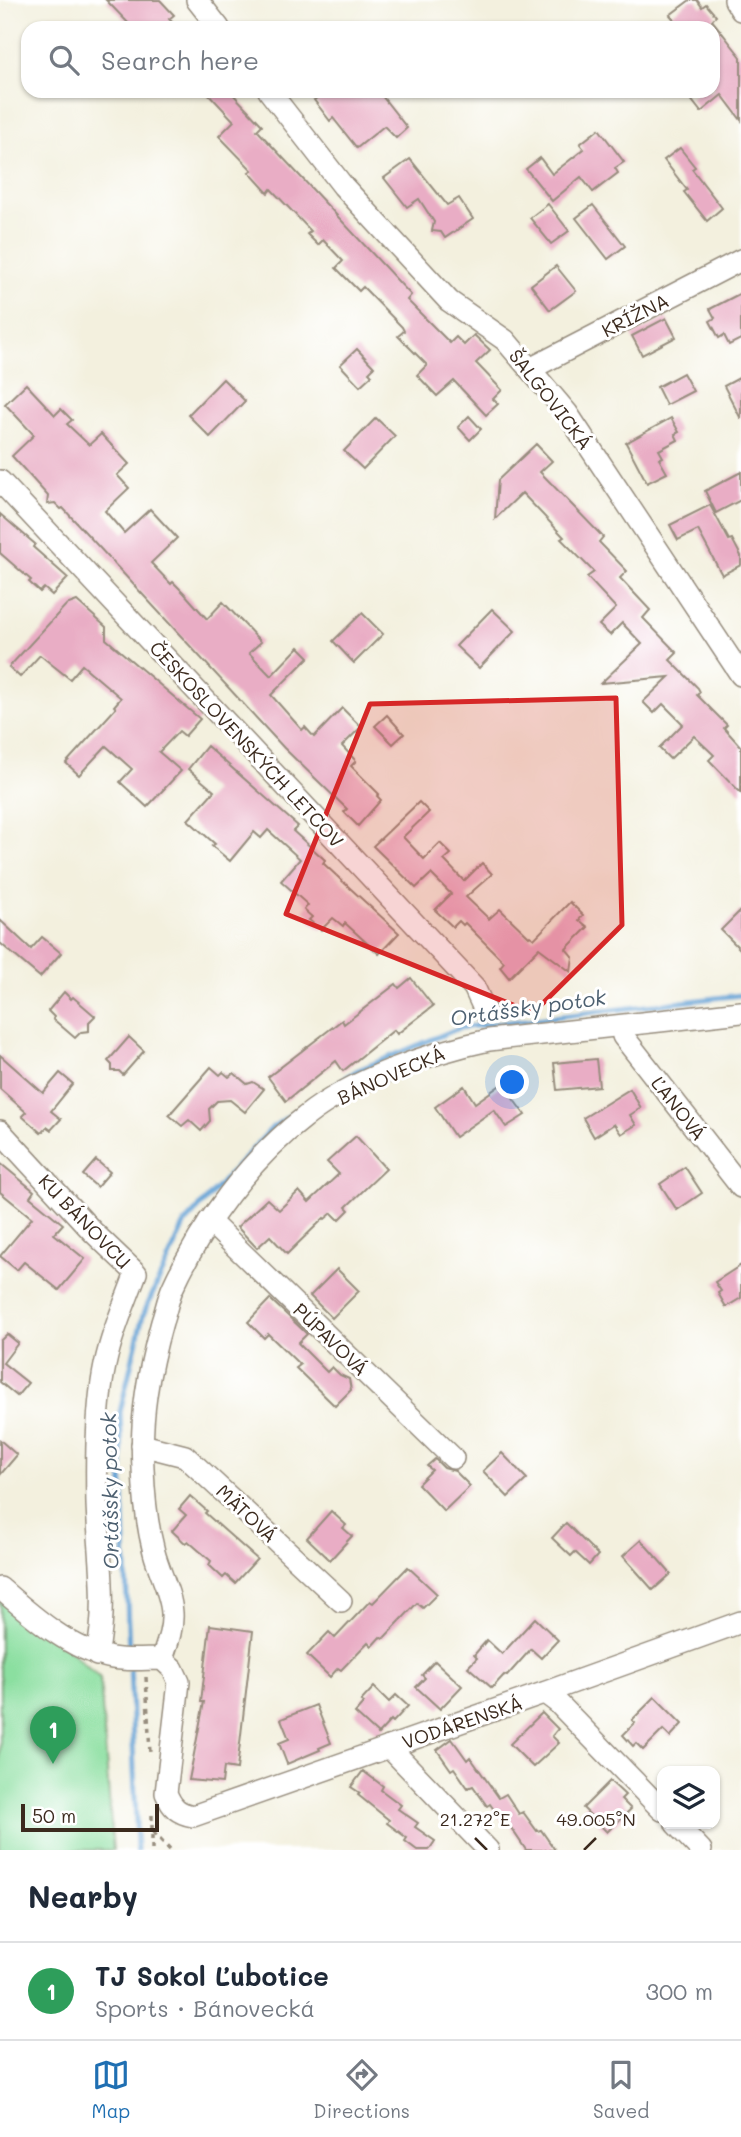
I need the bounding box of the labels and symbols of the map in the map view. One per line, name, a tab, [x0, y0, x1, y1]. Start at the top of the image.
street label: KRÍŽNA	[597, 288, 673, 342]
street label: ŠALGOVICKÁ	[504, 344, 598, 454]
street label: ČESKOSLOVENSKÝCH LETCOV	[145, 635, 349, 853]
water label: Ortášsky potok	[448, 983, 608, 1031]
street label: BÁNOVECKÁ	[333, 1040, 449, 1110]
your location	[495, 1065, 529, 1099]
street label: ĽANOVÁ	[646, 1071, 712, 1145]
street label: KU BÁNOVCU	[34, 1168, 136, 1274]
street label: PÚPAVOVÁ	[288, 1297, 374, 1381]
water label: Ortášsky potok	[94, 1411, 124, 1570]
street label: MÄTOVÁ	[211, 1478, 283, 1548]
street label: VODÁRENSKÁ	[398, 1690, 526, 1754]
pin: 1	[30, 1706, 76, 1764]
scale bar	[21, 1801, 159, 1833]
text: 21.272°E	[440, 1807, 510, 1831]
text: 49.005°N	[556, 1807, 636, 1831]

